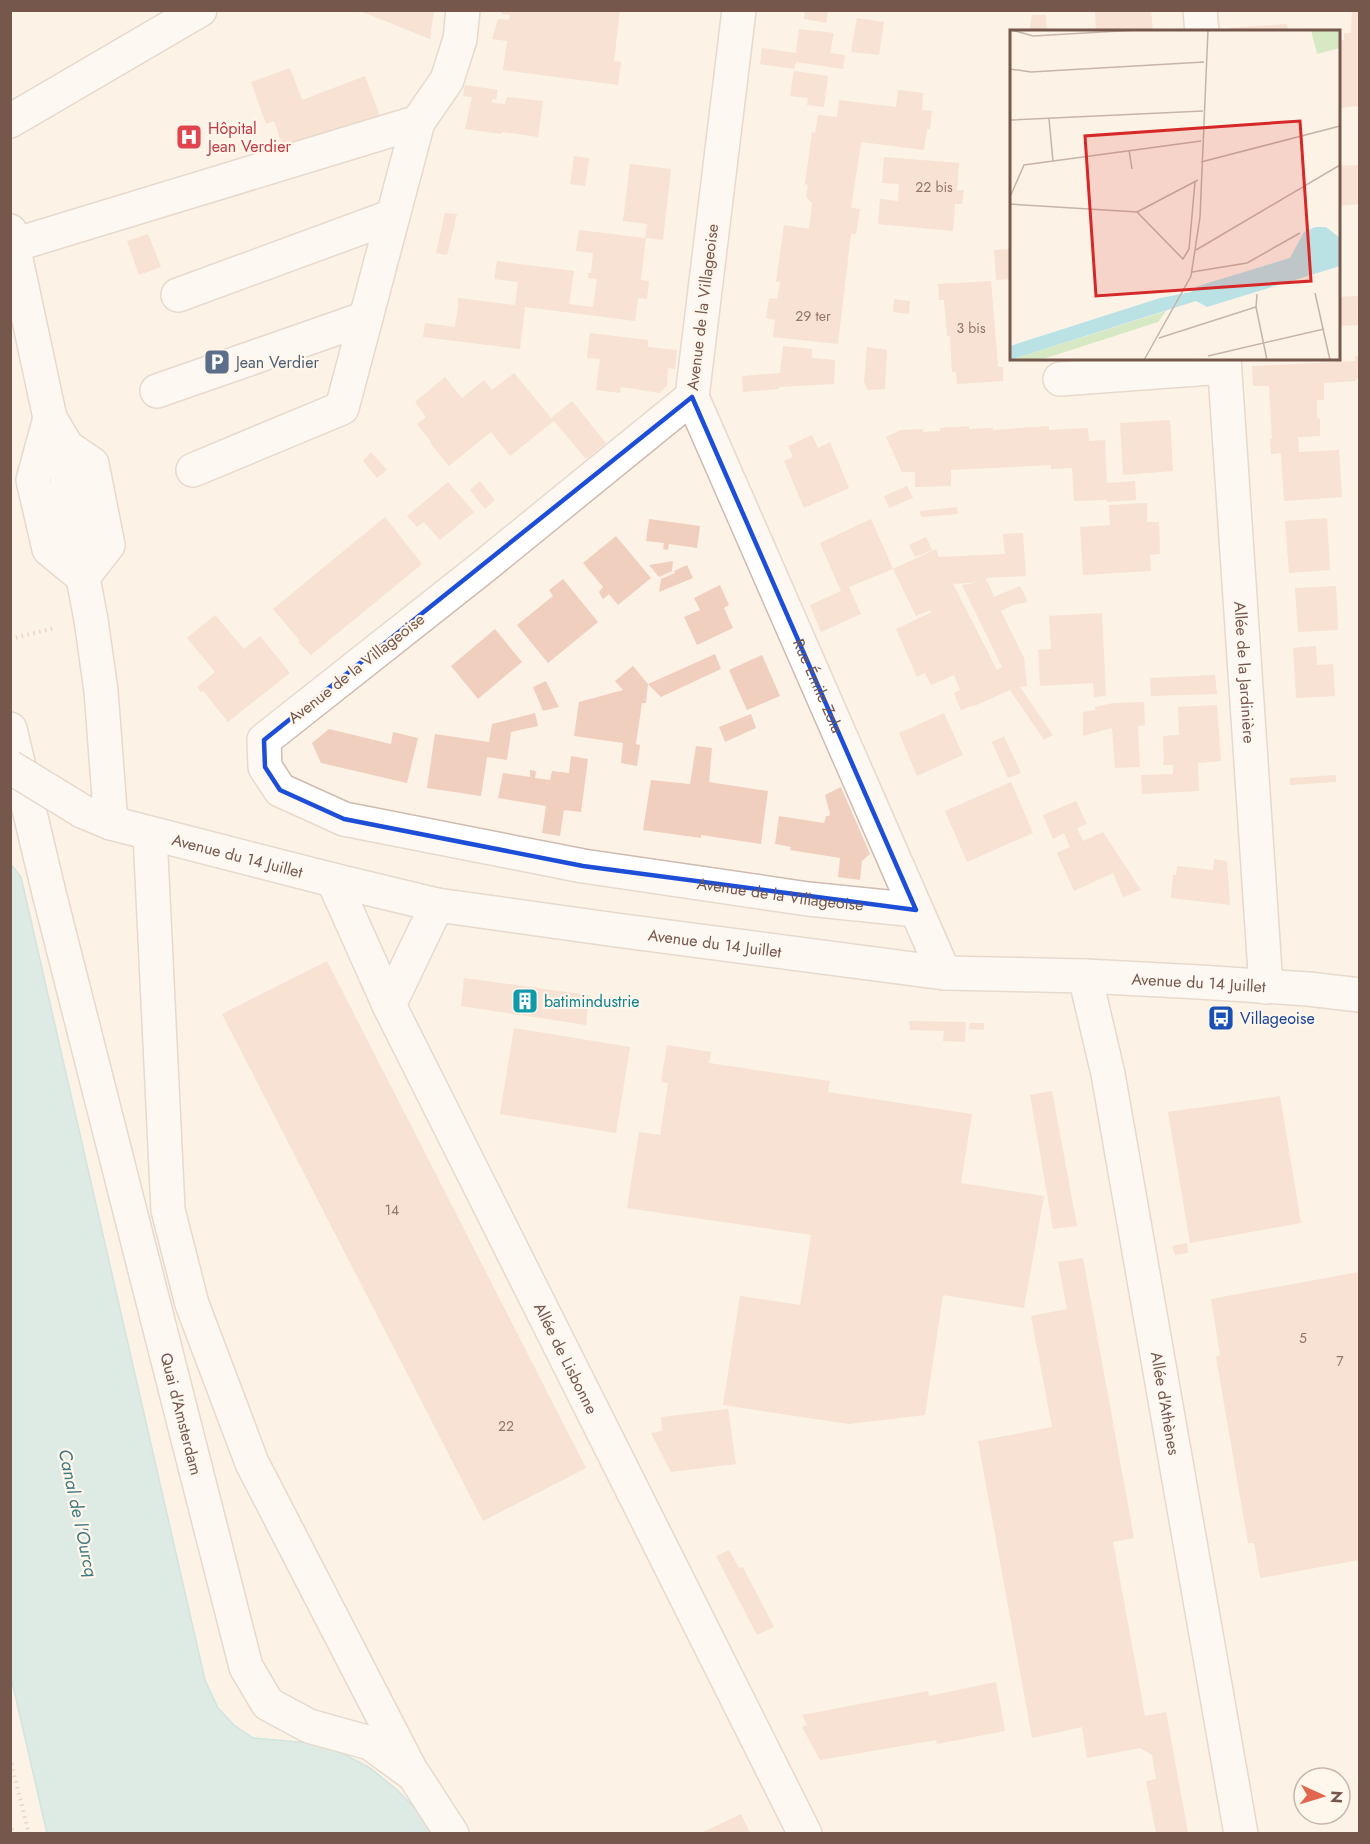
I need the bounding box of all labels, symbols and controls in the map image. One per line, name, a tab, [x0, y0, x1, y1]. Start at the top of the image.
inset map	[1010, 30, 1340, 360]
place label: Hôpital Jean Verdier	[206, 117, 292, 158]
hospital icon: Hôpital Jean Verdier	[174, 122, 204, 152]
house number: 22 bis	[915, 177, 953, 197]
street label: Avenue de la Villageoise	[681, 222, 724, 392]
house number: 29 ter	[795, 306, 831, 326]
house number: 3 bis	[956, 318, 986, 338]
parking icon: Jean Verdier	[202, 347, 232, 377]
place label: Jean Verdier	[234, 351, 320, 374]
street label: Allée de la Jardinière	[1228, 601, 1261, 744]
street label: Avenue de la Villageoise	[283, 608, 429, 729]
street label: Rue Émile Zola	[787, 635, 849, 737]
street label: Avenue du 14 Juillet	[169, 828, 305, 884]
street label: Avenue de la Villageoise	[695, 872, 865, 917]
street label: Avenue du 14 Juillet	[647, 923, 783, 964]
street label: Avenue du 14 Juillet	[1131, 967, 1267, 998]
building icon: batimindustrie	[510, 986, 540, 1016]
place label: batimindustrie	[544, 990, 640, 1013]
bus stop icon: Villageoise	[1206, 1003, 1236, 1033]
place label: Villageoise	[1240, 1007, 1315, 1030]
house number: 14	[385, 1200, 399, 1220]
street label: Allée de Lisbonne	[528, 1299, 603, 1418]
house number: 5	[1299, 1328, 1307, 1348]
street label: Quai d'Amsterdam	[154, 1350, 208, 1478]
street label: Allée d'Athènes	[1145, 1350, 1185, 1457]
house number: 7	[1336, 1351, 1344, 1371]
house number: 22	[498, 1416, 514, 1436]
water label: Canal de l'Ourcq	[52, 1447, 104, 1579]
north arrow	[1292, 1766, 1352, 1826]
text: N	[1325, 1790, 1348, 1804]

